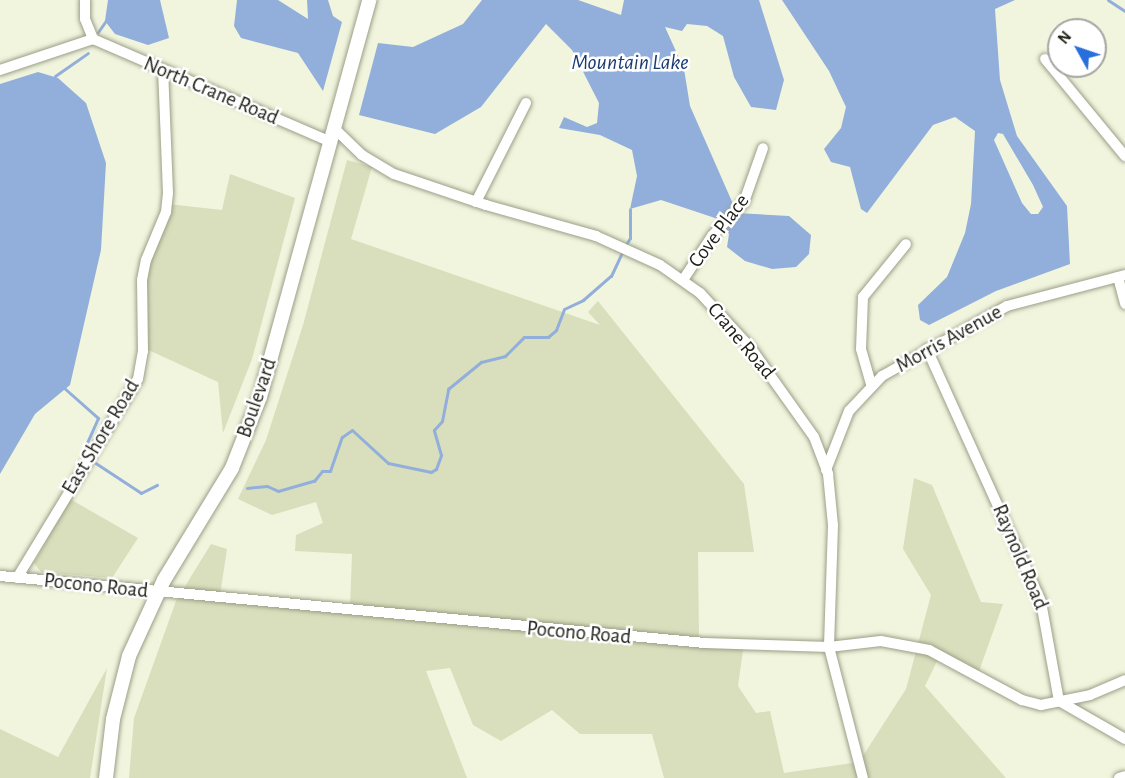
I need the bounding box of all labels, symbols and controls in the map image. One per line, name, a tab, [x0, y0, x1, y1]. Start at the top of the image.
north arrow	[1047, 18, 1107, 78]
text: N	[1055, 28, 1074, 47]
water label: Mountain Lake	[571, 50, 689, 76]
street label: North Crane Road	[140, 51, 282, 131]
street label: Cove Place	[683, 189, 755, 273]
street label: Crane Road	[702, 298, 780, 384]
street label: Morris Avenue	[892, 300, 1006, 378]
street label: Boulevard	[232, 355, 282, 441]
street label: East Shore Road	[57, 375, 145, 499]
street label: Raynold Road	[987, 500, 1053, 614]
street label: Pocono Road	[43, 568, 149, 604]
street label: Pocono Road	[526, 616, 632, 650]

